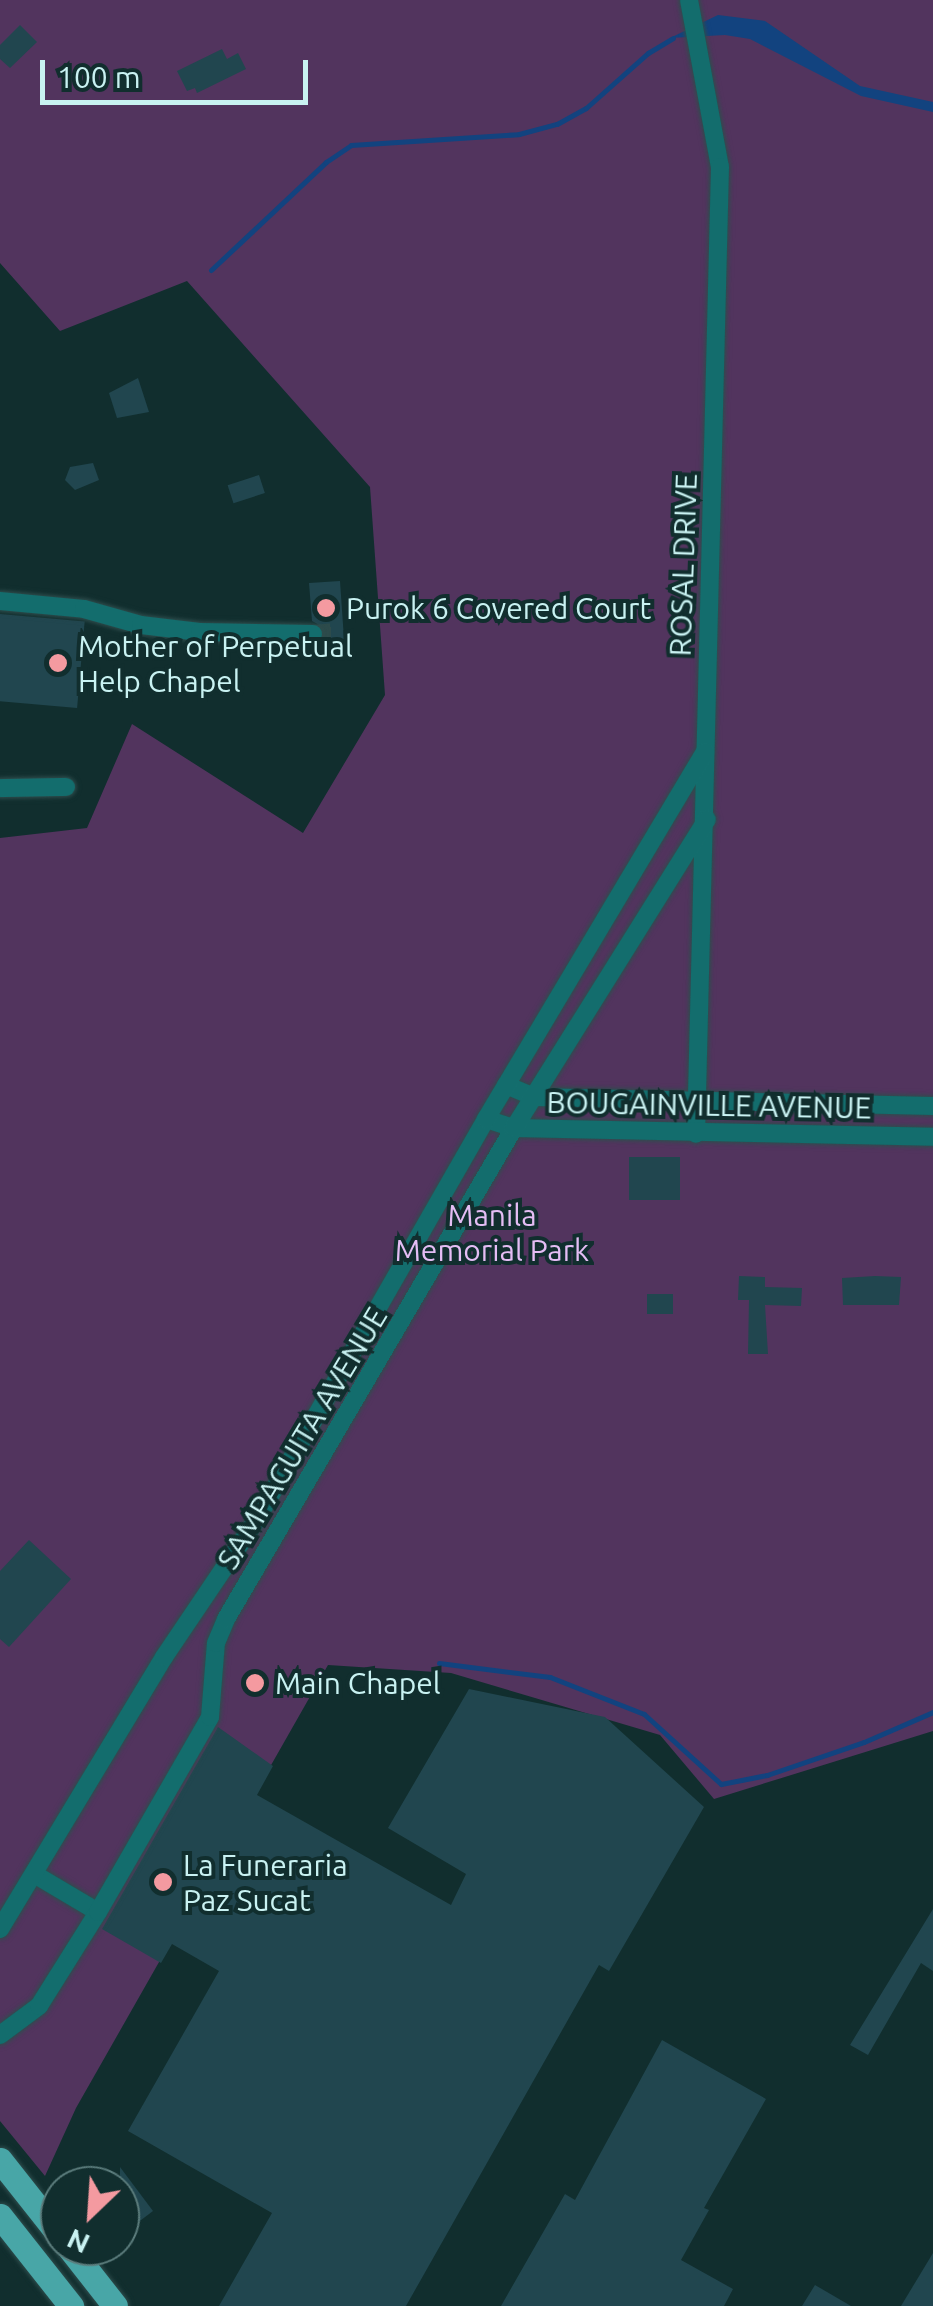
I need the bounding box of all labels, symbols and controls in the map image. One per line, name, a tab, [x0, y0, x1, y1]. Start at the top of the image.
scale bar	[45, 40, 312, 102]
text: 100 m	[57, 60, 141, 94]
street label: ROSAL DRIVE	[662, 473, 704, 657]
place label: Purok 6 Covered Court	[346, 590, 651, 626]
marker: Purok 6 Covered Court	[315, 597, 337, 619]
place label: Mother of Perpetual Help Chapel	[78, 628, 353, 698]
marker: Mother of Perpetual Help Chapel	[47, 652, 69, 674]
street label: BOUGAINVILLE AVENUE	[546, 1084, 872, 1126]
park label: Manila Memorial Park	[395, 1197, 589, 1268]
street label: SAMPAGUITA AVENUE	[210, 1301, 394, 1575]
place label: Main Chapel	[275, 1665, 441, 1701]
marker: Main Chapel	[244, 1672, 266, 1694]
place label: La Funeraria Paz Sucat	[183, 1847, 348, 1918]
marker: La Funeraria Paz Sucat	[152, 1871, 174, 1893]
north arrow	[40, 2166, 140, 2266]
text: N	[62, 2223, 94, 2260]

